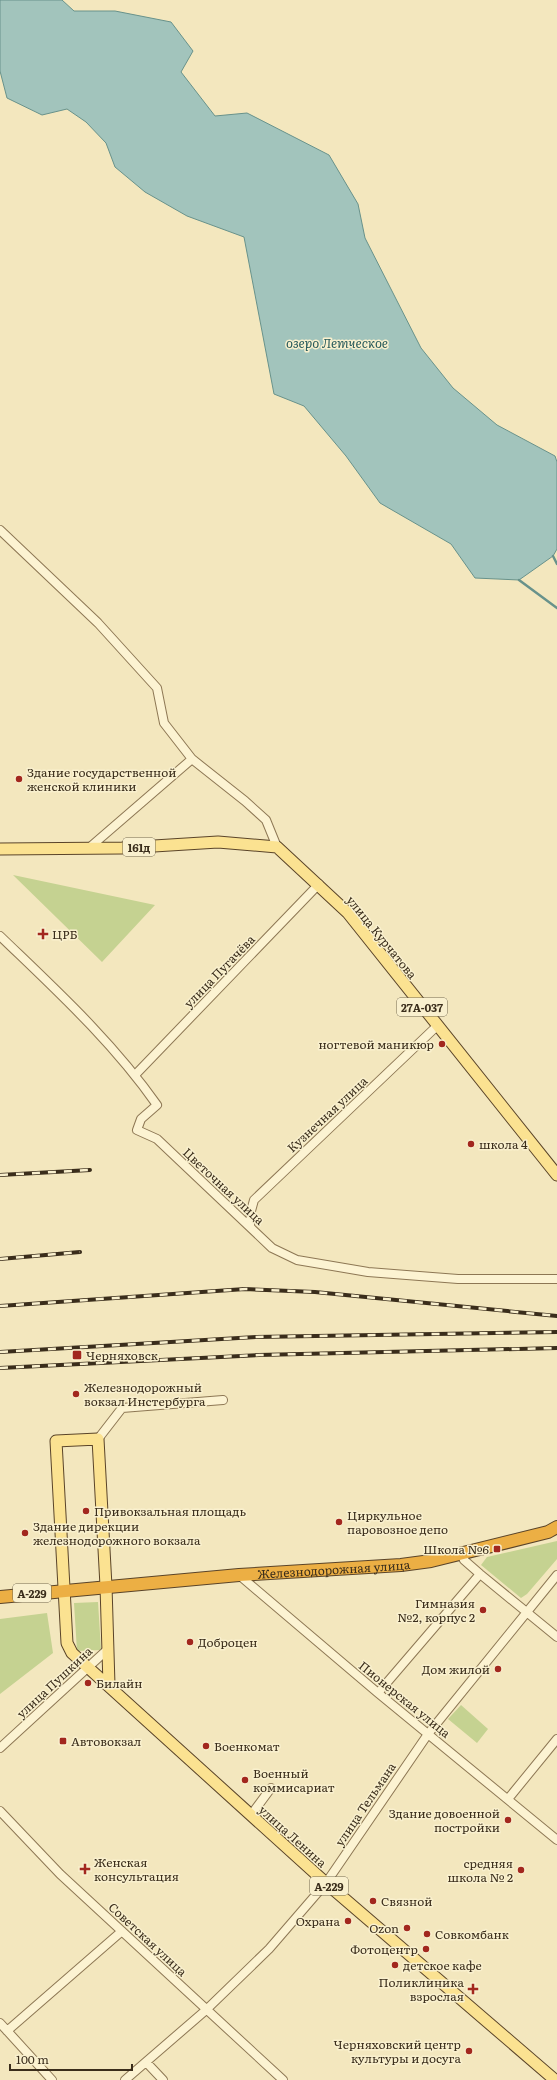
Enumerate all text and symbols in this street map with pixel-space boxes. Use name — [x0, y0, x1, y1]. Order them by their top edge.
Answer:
water label: озеро Летческое — [286, 333, 388, 352]
place label: Здание государственной женской клиники — [27, 763, 176, 795]
marker: Здание государственной женской клиники — [14, 774, 24, 784]
road number: 161д — [123, 838, 155, 856]
street label: улица Курчатова — [343, 891, 422, 983]
place label: ЦРБ — [52, 925, 77, 943]
marker: ЦРБ — [37, 928, 49, 940]
street label: улица Пугачёва — [179, 930, 259, 1012]
road number: 27А-037 — [397, 998, 447, 1016]
place label: ногтевой маникюр — [318, 1035, 434, 1053]
marker: ногтевой маникюр — [437, 1039, 447, 1049]
street label: Кузнечная улица — [283, 1072, 372, 1156]
place label: школа 4 — [479, 1135, 528, 1153]
marker: школа 4 — [466, 1139, 476, 1149]
street label: Цветочная улица — [179, 1143, 269, 1229]
place label: Черняховск — [86, 1346, 158, 1364]
marker: Черняховск — [71, 1349, 83, 1361]
place label: Железнодорожный вокзал Инстербурга — [84, 1378, 206, 1410]
marker: Железнодорожный вокзал Инстербурга — [71, 1389, 81, 1399]
place label: Привокзальная площадь — [94, 1502, 246, 1520]
marker: Привокзальная площадь — [81, 1506, 91, 1516]
place label: Циркульное паровозное депо — [347, 1506, 448, 1538]
place label: Здание дирекции железнодорожного вокзала — [33, 1517, 201, 1549]
marker: Циркульное паровозное депо — [334, 1517, 344, 1527]
marker: Здание дирекции железнодорожного вокзала — [20, 1528, 30, 1538]
place label: Школа №6 — [423, 1540, 490, 1558]
marker: Школа №6 — [492, 1544, 502, 1554]
street label: Железнодорожная улица — [257, 1555, 412, 1583]
road number: А-229 — [13, 1584, 51, 1602]
place label: Гимназия №2, корпус 2 — [397, 1594, 475, 1626]
marker: Гимназия №2, корпус 2 — [478, 1605, 488, 1615]
place label: Доброцен — [198, 1633, 257, 1651]
marker: Доброцен — [185, 1637, 195, 1647]
street label: улица Пушкина — [12, 1642, 96, 1722]
street label: Пионерская улица — [355, 1656, 455, 1742]
place label: Дом жилой — [422, 1660, 490, 1678]
marker: Дом жилой — [493, 1664, 503, 1674]
place label: Билайн — [96, 1674, 142, 1692]
marker: Билайн — [83, 1678, 93, 1688]
place label: Автовокзал — [71, 1732, 141, 1750]
marker: Автовокзал — [58, 1736, 68, 1746]
place label: Военкомат — [214, 1737, 280, 1755]
marker: Военкомат — [201, 1741, 211, 1751]
street label: улица Тельмана — [330, 1758, 400, 1850]
place label: Военный коммисариат — [253, 1764, 335, 1796]
marker: Военный коммисариат — [240, 1775, 250, 1785]
street label: улица Ленина — [255, 1801, 331, 1872]
place label: Здание довоенной постройки — [389, 1804, 500, 1836]
marker: Здание довоенной постройки — [503, 1815, 513, 1825]
place label: Женская консультация — [94, 1853, 179, 1885]
place label: средняя школа № 2 — [448, 1854, 513, 1886]
marker: Женская консультация — [79, 1863, 91, 1875]
marker: средняя школа № 2 — [516, 1865, 526, 1875]
road number: А-229 — [310, 1877, 348, 1895]
place label: Связной — [381, 1892, 432, 1910]
marker: Связной — [368, 1896, 378, 1906]
street label: Советская улица — [105, 1898, 192, 1980]
place label: Охрана — [296, 1912, 341, 1930]
marker: Охрана — [343, 1916, 353, 1926]
place label: Ozon — [369, 1919, 399, 1937]
marker: Ozon — [402, 1923, 412, 1933]
place label: Совкомбанк — [435, 1925, 509, 1943]
marker: Совкомбанк — [422, 1929, 432, 1939]
place label: Фотоцентр — [350, 1940, 418, 1958]
marker: Фотоцентр — [421, 1944, 431, 1954]
place label: детское кафе — [403, 1956, 482, 1974]
marker: детское кафе — [390, 1960, 400, 1970]
place label: Поликлиника взрослая — [378, 1973, 465, 2005]
marker: Поликлиника взрослая — [467, 1983, 479, 1995]
place label: Черняховский центр культуры и досуга — [334, 2035, 462, 2067]
scale bar — [10, 2046, 132, 2072]
marker: Черняховский центр культуры и досуга — [464, 2046, 474, 2056]
text: 100 m — [16, 2050, 49, 2068]

